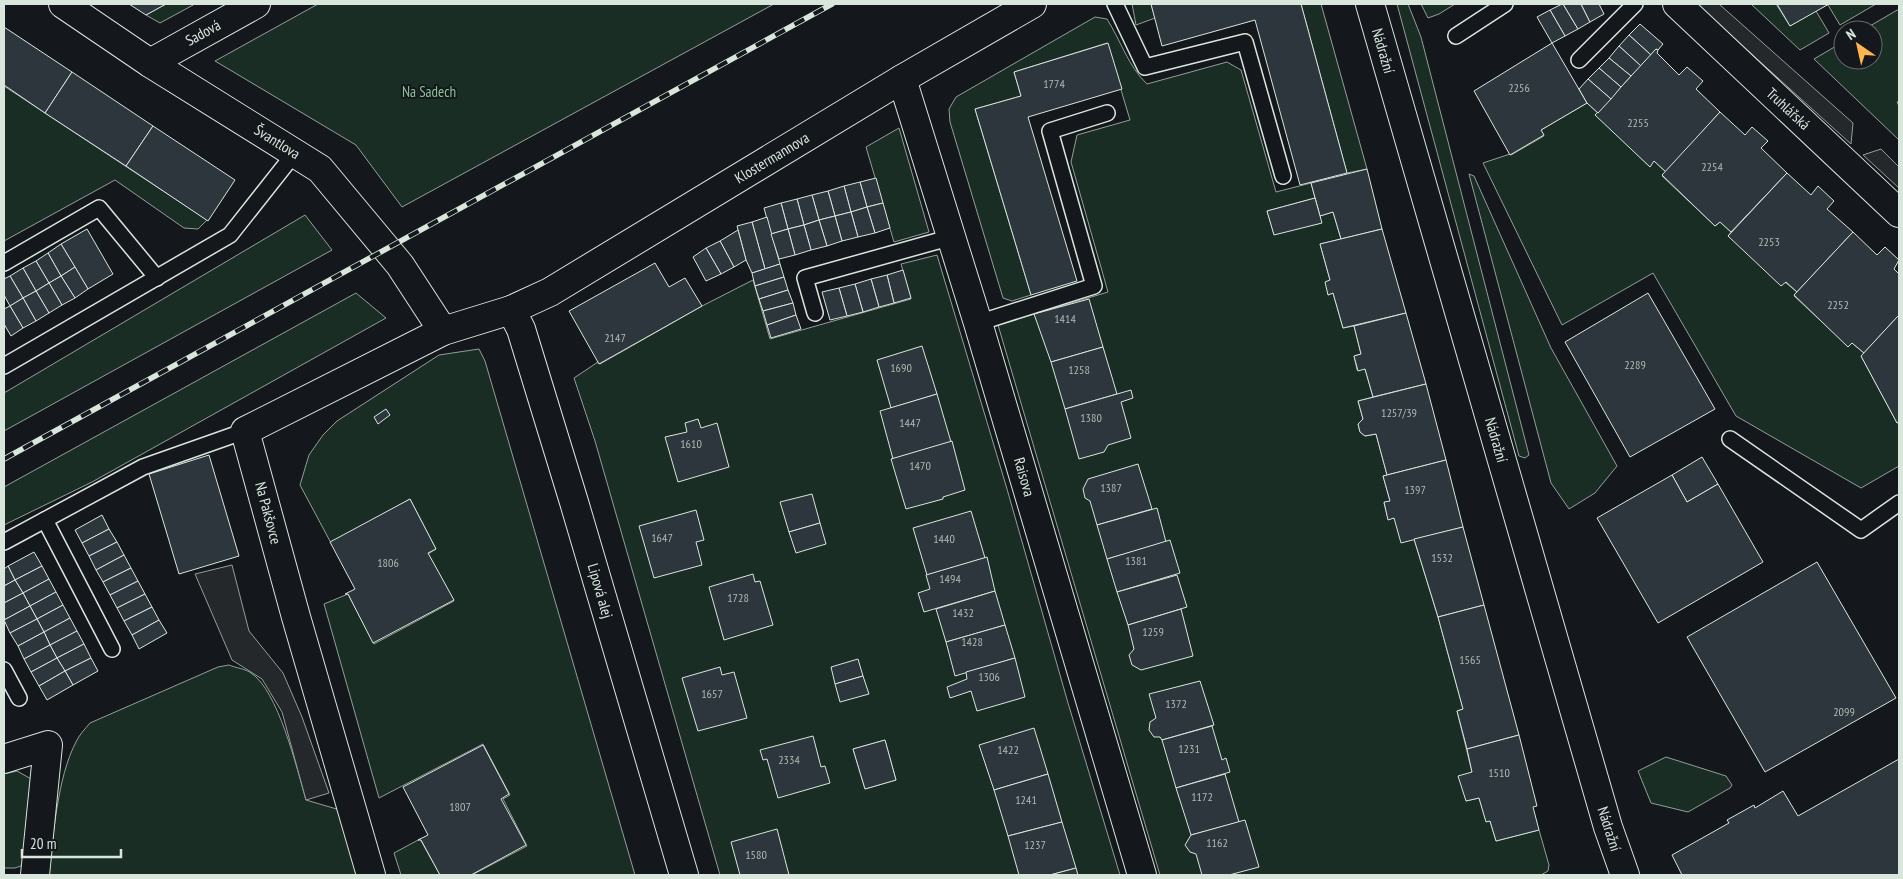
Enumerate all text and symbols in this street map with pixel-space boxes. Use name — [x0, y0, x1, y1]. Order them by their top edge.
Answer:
street label: Sadová — [182, 15, 224, 50]
north arrow — [1833, 20, 1883, 70]
text: N — [1843, 25, 1859, 44]
street label: Nádražní — [1368, 26, 1399, 76]
house number: 1774 — [1043, 76, 1065, 91]
house number: 2256 — [1508, 80, 1530, 95]
park label: Na Sadech — [402, 82, 456, 101]
street label: Truhlářská — [1762, 84, 1814, 134]
house number: 2255 — [1627, 115, 1649, 130]
street label: Švantlova — [251, 120, 304, 163]
street label: Klostermannova — [731, 128, 813, 187]
house number: 2254 — [1701, 159, 1723, 174]
house number: 2253 — [1758, 234, 1780, 249]
house number: 2252 — [1827, 297, 1849, 312]
house number: 1414 — [1054, 311, 1076, 326]
house number: 2147 — [604, 330, 626, 345]
house number: 2289 — [1624, 357, 1646, 372]
house number: 1690 — [890, 360, 912, 375]
house number: 1258 — [1068, 362, 1090, 377]
house number: 1257/39 — [1381, 405, 1417, 420]
house number: 1380 — [1080, 410, 1102, 425]
house number: 1447 — [899, 415, 921, 430]
street label: Nádražní — [1481, 415, 1512, 465]
house number: 1610 — [680, 436, 702, 451]
street label: Raisova — [1010, 455, 1039, 499]
house number: 1470 — [909, 458, 931, 473]
street label: Na Pakšovce — [251, 480, 286, 546]
house number: 1387 — [1100, 480, 1122, 495]
house number: 1397 — [1404, 482, 1426, 497]
house number: 1647 — [651, 530, 673, 545]
house number: 1440 — [933, 531, 955, 546]
house number: 1532 — [1431, 550, 1453, 565]
house number: 1381 — [1125, 553, 1147, 568]
house number: 1806 — [377, 555, 399, 570]
street label: Lipová alej — [584, 561, 617, 621]
house number: 1494 — [939, 571, 961, 586]
house number: 1728 — [727, 590, 749, 605]
house number: 1432 — [952, 605, 974, 620]
house number: 1259 — [1142, 624, 1164, 639]
house number: 1428 — [961, 634, 983, 649]
house number: 1565 — [1459, 652, 1481, 667]
house number: 1306 — [978, 669, 1000, 684]
house number: 1657 — [701, 686, 723, 701]
house number: 1372 — [1165, 696, 1187, 711]
house number: 2099 — [1833, 704, 1855, 719]
house number: 1231 — [1178, 741, 1200, 756]
house number: 1422 — [997, 742, 1019, 757]
house number: 2334 — [778, 752, 800, 767]
house number: 1510 — [1488, 765, 1510, 780]
house number: 1172 — [1191, 789, 1213, 804]
house number: 1241 — [1015, 792, 1037, 807]
house number: 1807 — [449, 799, 471, 814]
street label: Nádražní — [1593, 804, 1626, 854]
scale bar — [22, 826, 121, 858]
text: 20 m — [30, 834, 56, 853]
house number: 1162 — [1206, 835, 1228, 850]
house number: 1237 — [1024, 837, 1046, 852]
house number: 1580 — [745, 847, 767, 862]

